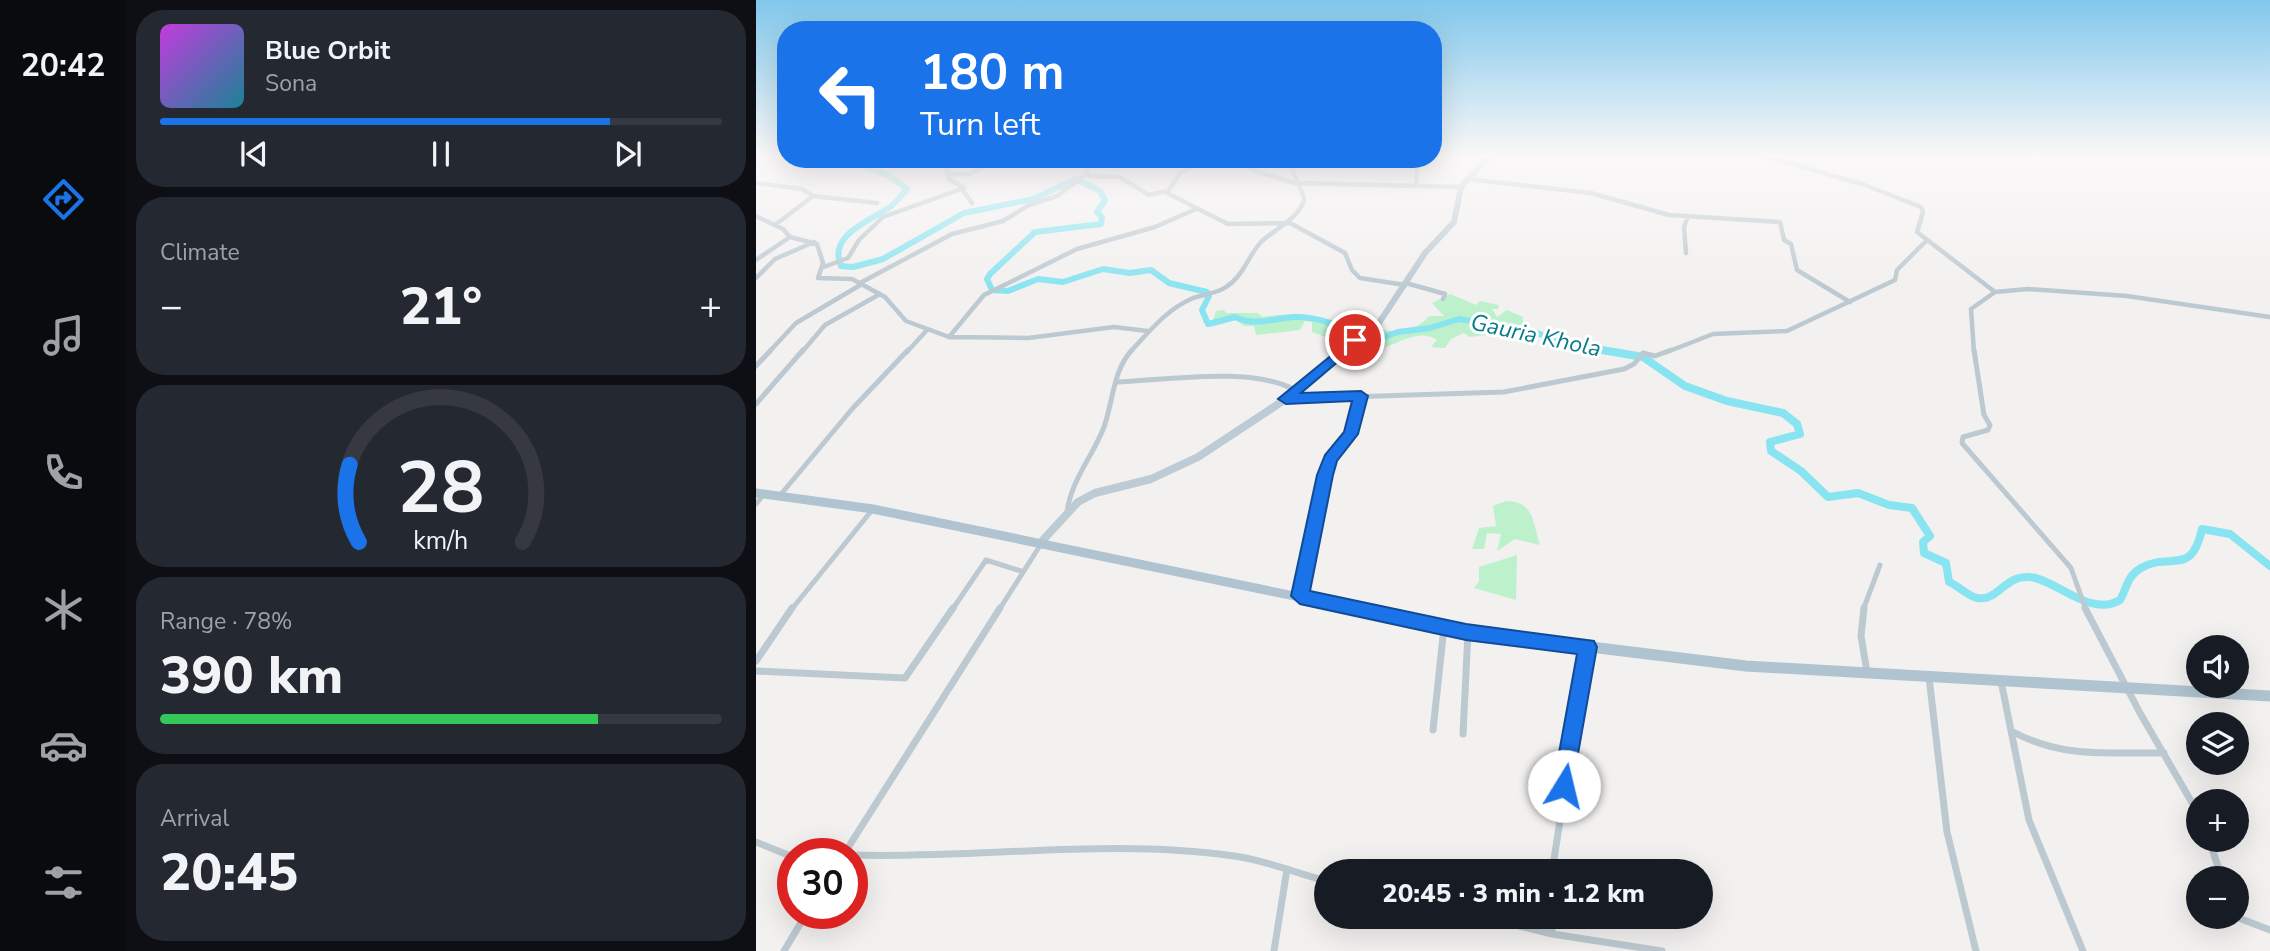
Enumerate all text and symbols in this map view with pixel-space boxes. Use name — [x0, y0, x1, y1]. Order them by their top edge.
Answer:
text: Blue Orbit — [265, 33, 390, 68]
text: 180 m — [920, 39, 1064, 106]
text: 20:42 — [21, 44, 105, 87]
icon: left — [805, 49, 896, 140]
text: Sona — [265, 68, 317, 99]
text: Turn left — [920, 103, 1040, 146]
icon: previous — [235, 135, 273, 173]
icon: pause — [422, 135, 460, 173]
icon: next — [609, 135, 647, 173]
icon: directions — [39, 175, 88, 224]
text: Climate — [160, 237, 240, 268]
text: 21° — [400, 271, 482, 342]
text: − — [160, 281, 183, 332]
text: + — [699, 281, 722, 332]
water label: Gauria Khola — [1468, 307, 1604, 364]
pin — [1325, 310, 1385, 370]
icon: music — [39, 311, 88, 360]
icon: arrive — [1336, 321, 1374, 359]
text: 28 — [397, 438, 485, 538]
icon: phone — [39, 448, 88, 497]
text: km/h — [413, 523, 469, 557]
icon: climate — [39, 585, 88, 634]
text: Range · 78% — [160, 606, 292, 637]
map controls — [2186, 635, 2249, 929]
button: sound — [2186, 635, 2249, 698]
text: 390 km — [160, 640, 343, 711]
button: layers — [2186, 712, 2249, 775]
icon: car — [39, 721, 88, 770]
position arrow — [1527, 749, 1601, 823]
button: + — [2186, 789, 2249, 852]
text: Arrival — [160, 803, 229, 834]
text: 20:45 — [160, 837, 298, 908]
speed limit sign: 30 — [777, 838, 868, 929]
icon: filters — [39, 858, 88, 907]
button: − — [2186, 866, 2249, 929]
text: 20:45 · 3 min · 1.2 km — [1382, 876, 1645, 911]

